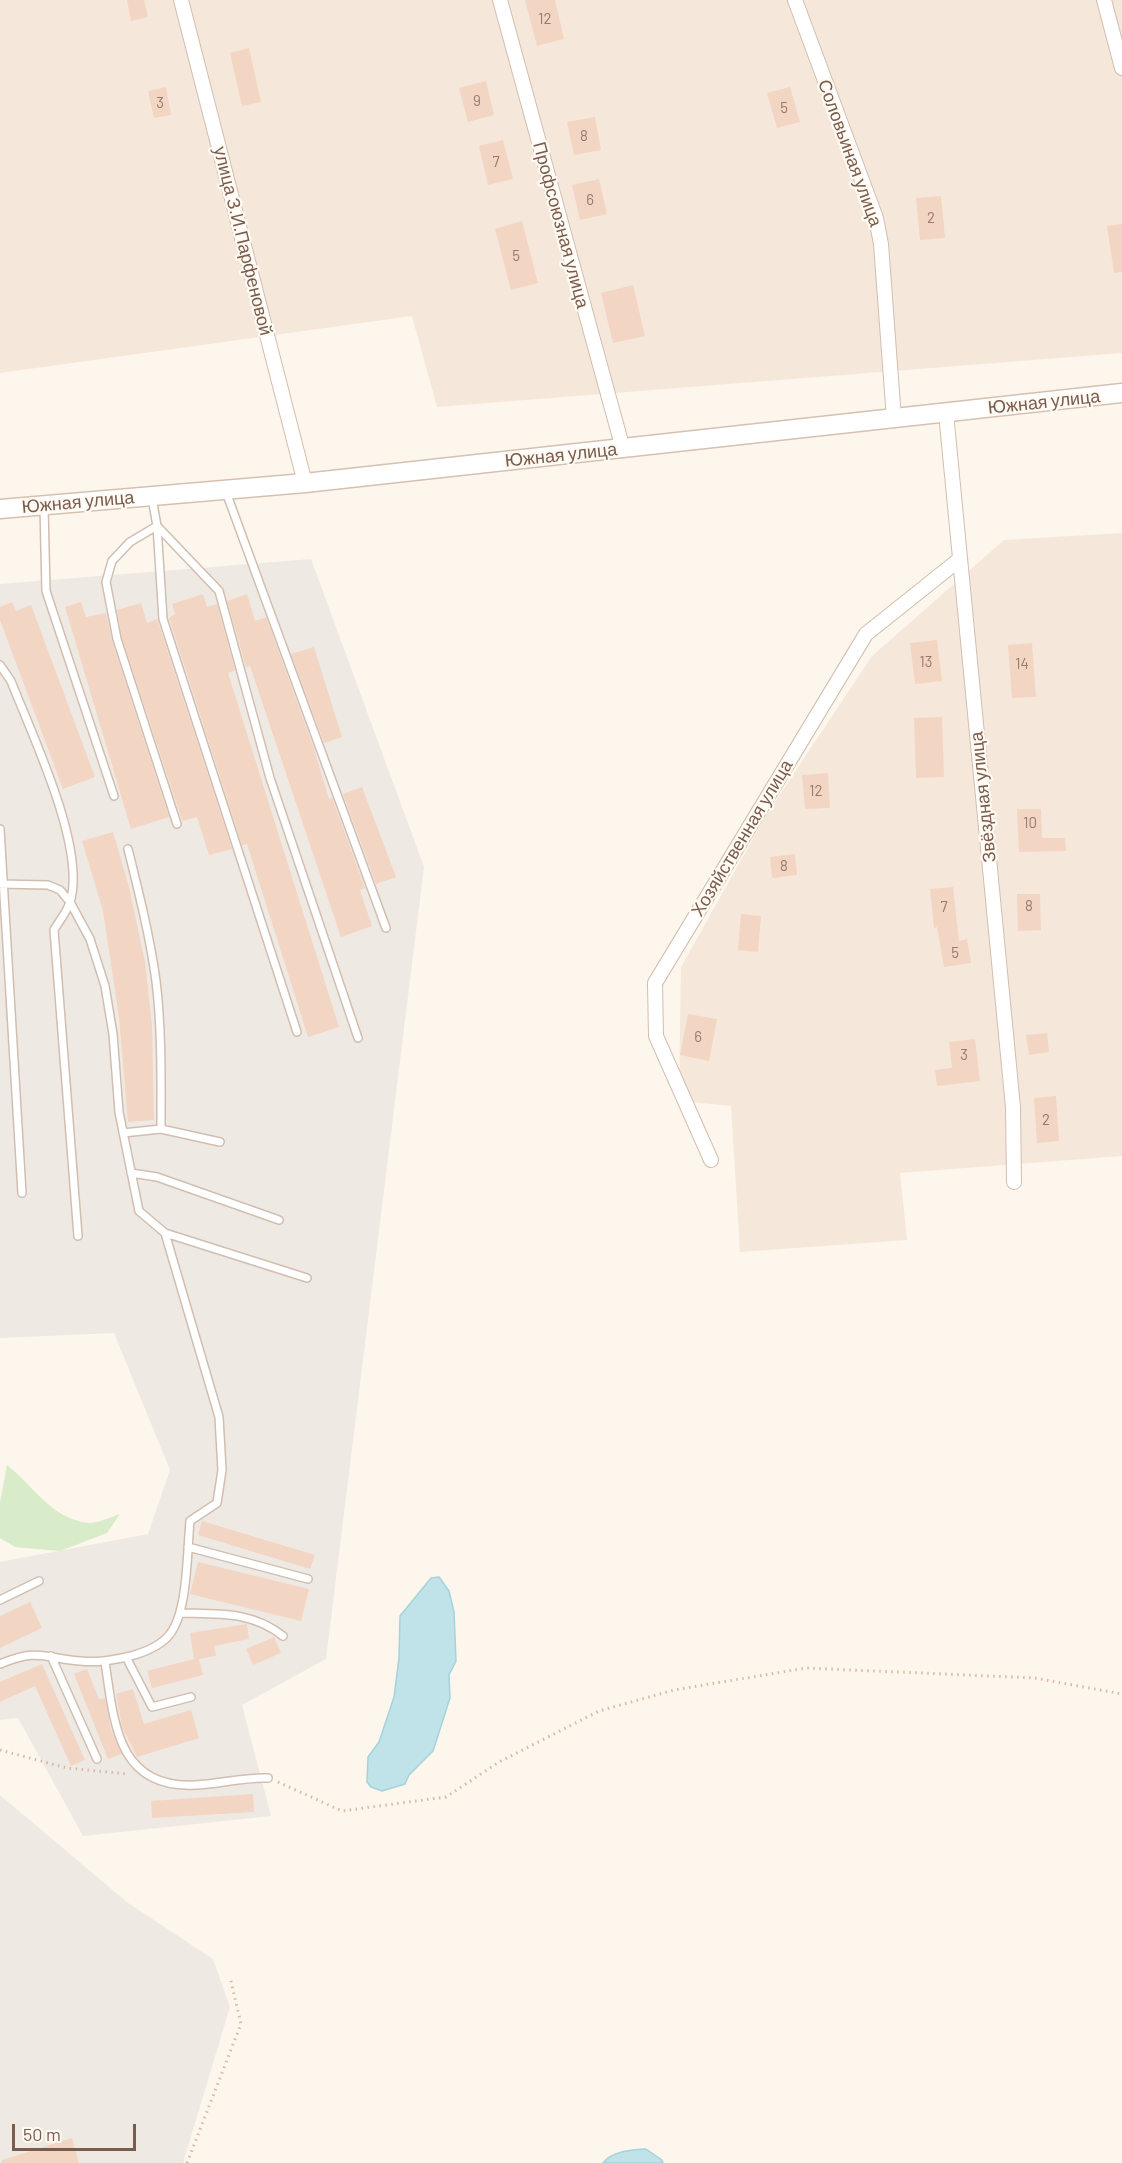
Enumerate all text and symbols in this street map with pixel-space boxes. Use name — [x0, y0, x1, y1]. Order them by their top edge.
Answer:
house number: 12 — [538, 10, 552, 28]
street label: Соловьиная улица — [813, 76, 887, 230]
house number: 9 — [473, 92, 481, 110]
house number: 3 — [156, 94, 164, 112]
house number: 5 — [780, 99, 788, 117]
house number: 8 — [580, 127, 588, 145]
street label: Профсоюзная улица — [528, 139, 594, 311]
street label: улица З.И.Парфеновой — [209, 144, 277, 338]
house number: 7 — [492, 153, 500, 171]
house number: 6 — [586, 191, 594, 209]
house number: 2 — [927, 209, 935, 227]
house number: 5 — [512, 247, 520, 265]
street label: Южная улица — [987, 385, 1101, 419]
street label: Южная улица — [504, 438, 618, 472]
street label: Южная улица — [21, 486, 135, 518]
house number: 13 — [920, 653, 932, 671]
house number: 14 — [1015, 655, 1029, 673]
street label: Звёздная улица — [965, 730, 1001, 864]
street label: Хозяйственная улица — [687, 756, 797, 920]
house number: 12 — [809, 782, 823, 800]
house number: 10 — [1023, 814, 1037, 832]
house number: 8 — [780, 857, 788, 875]
house number: 8 — [1025, 897, 1033, 915]
house number: 7 — [940, 898, 948, 916]
house number: 5 — [951, 944, 959, 962]
house number: 6 — [694, 1028, 702, 1046]
house number: 3 — [960, 1046, 968, 1064]
house number: 2 — [1042, 1111, 1050, 1129]
scale bar — [15, 2112, 140, 2150]
text: 50 m — [23, 2123, 61, 2145]

